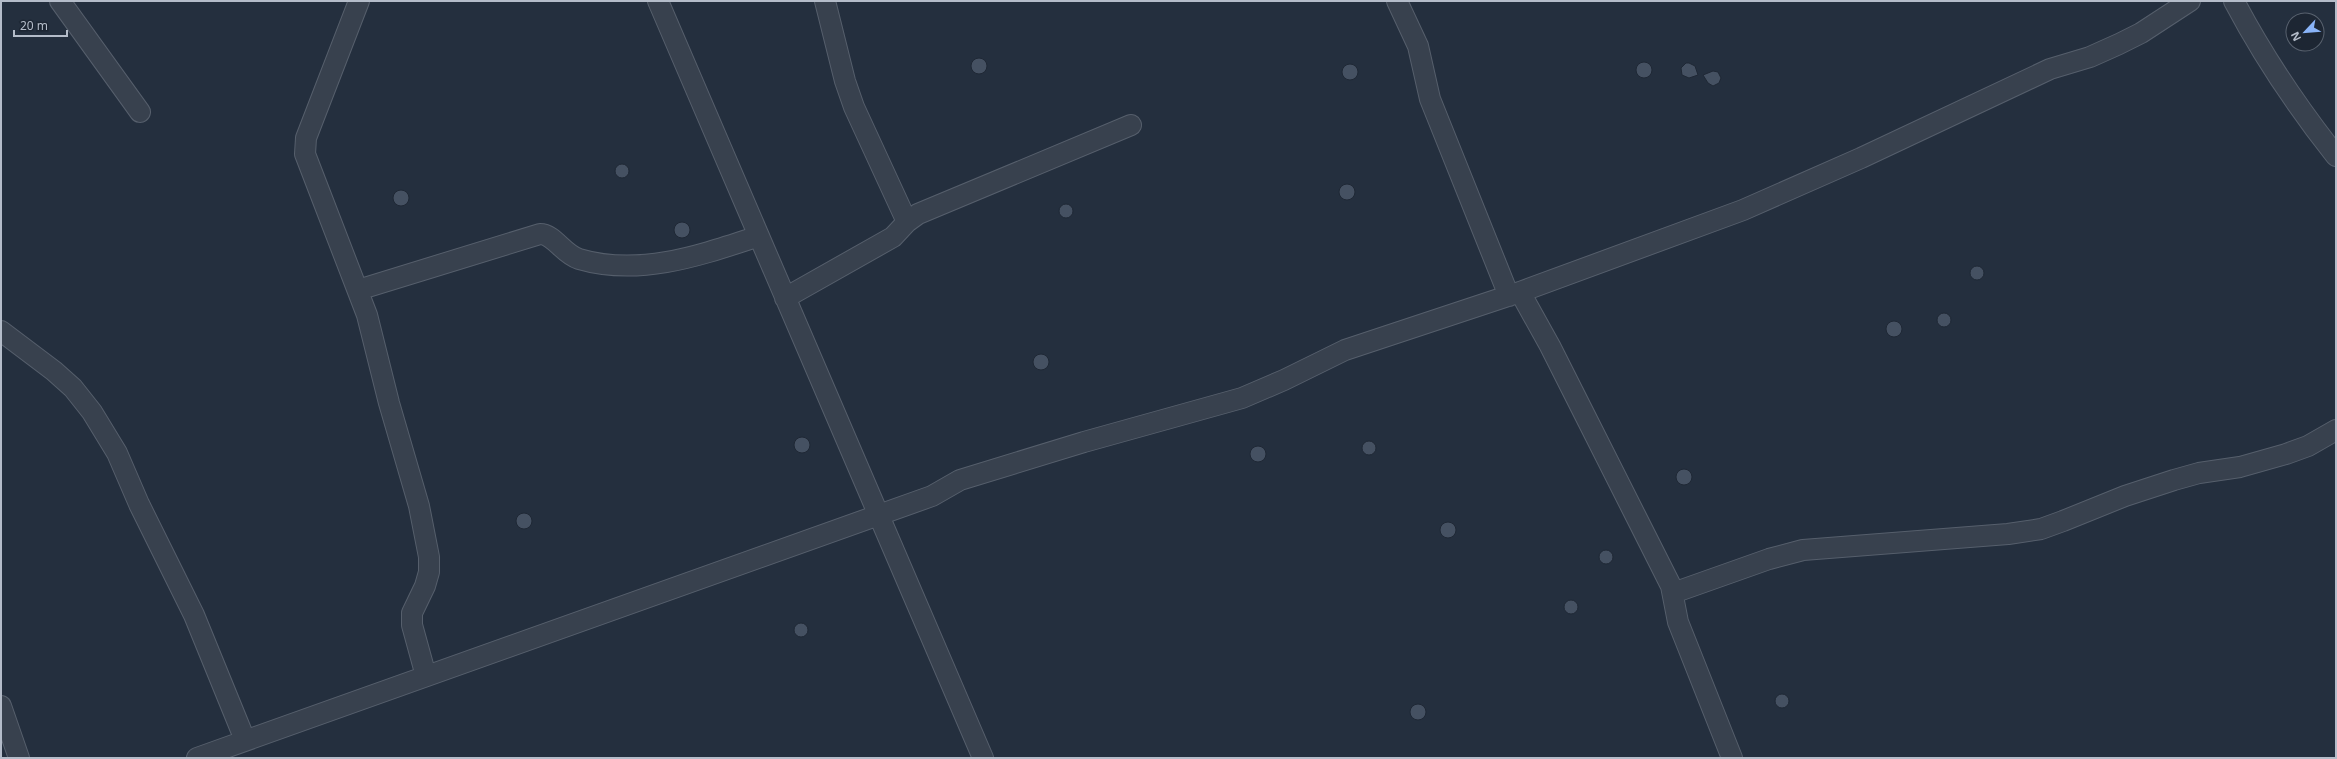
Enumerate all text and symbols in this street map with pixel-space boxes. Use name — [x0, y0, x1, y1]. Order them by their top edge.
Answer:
scale bar — [14, 12, 67, 38]
north arrow — [2285, 12, 2325, 52]
text: 20 m — [20, 17, 48, 34]
text: N — [2287, 29, 2304, 44]

